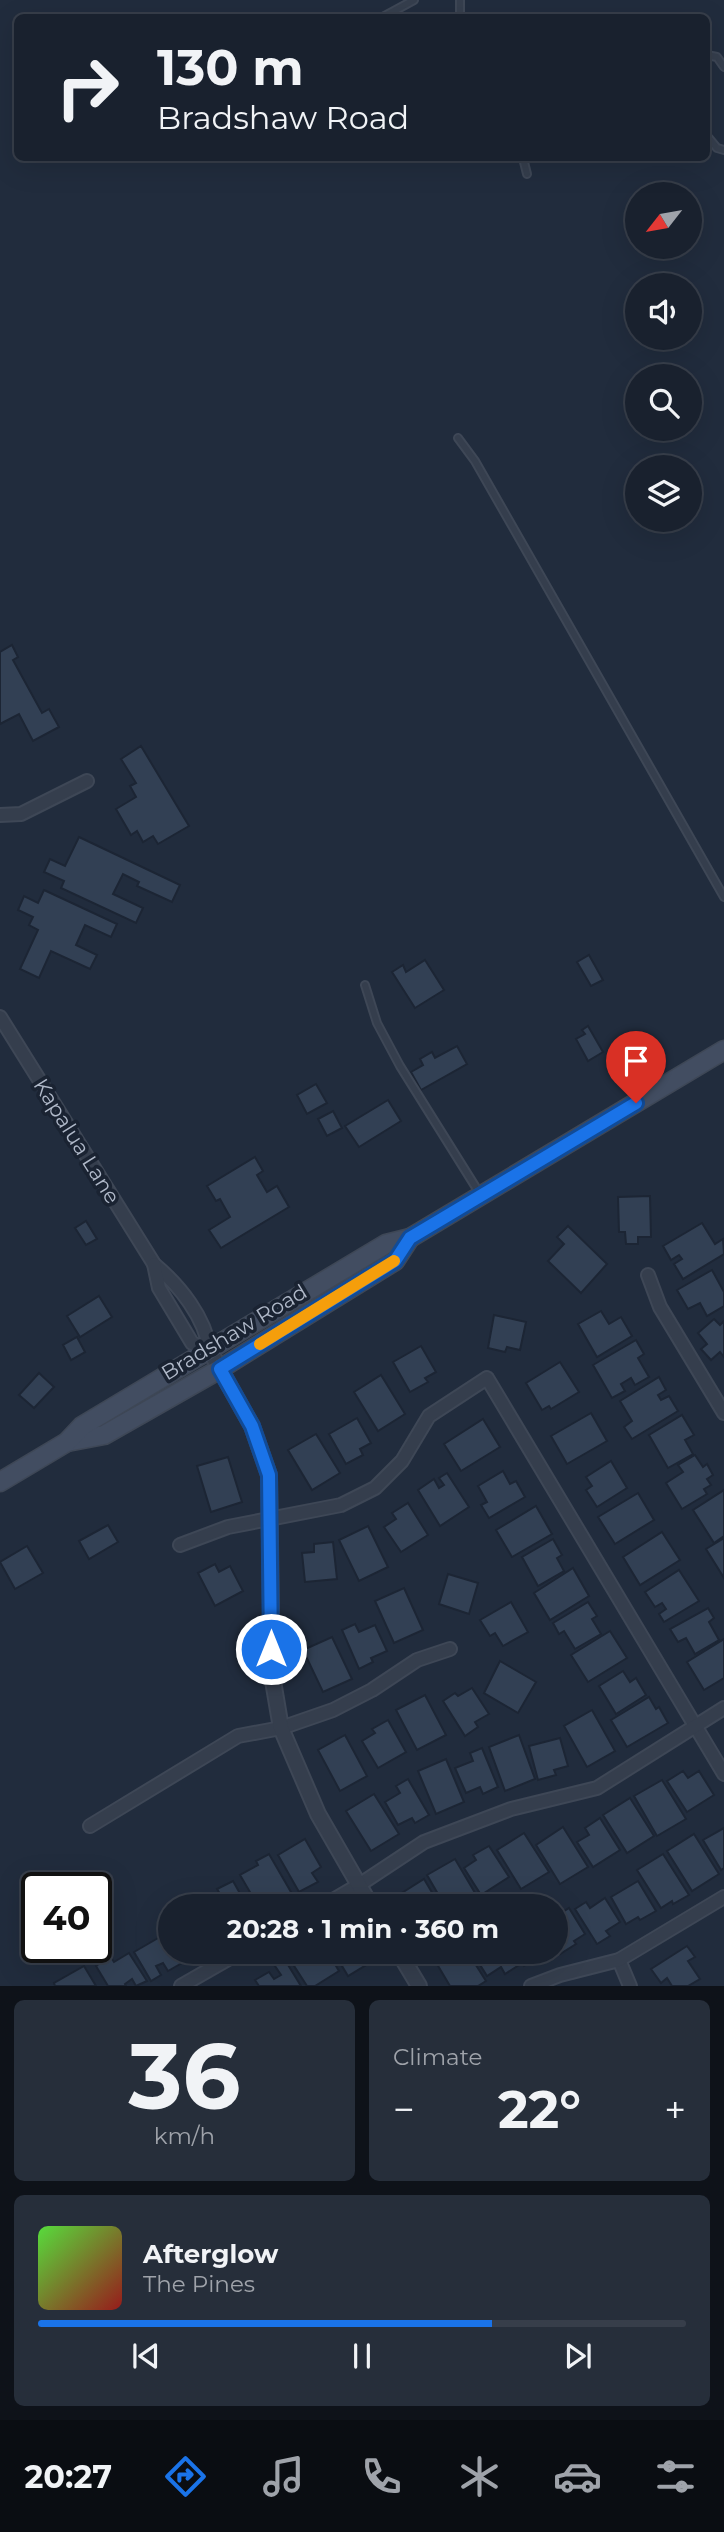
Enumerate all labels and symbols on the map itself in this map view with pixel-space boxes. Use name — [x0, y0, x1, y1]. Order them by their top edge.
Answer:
north arrow — [625, 182, 702, 259]
pin — [606, 1031, 666, 1103]
street label: Kapalua Lane — [29, 1074, 125, 1208]
street label: Bradshaw Road — [157, 1279, 311, 1385]
position arrow — [234, 1612, 308, 1686]
speed limit sign: 40 — [21, 1872, 112, 1963]

